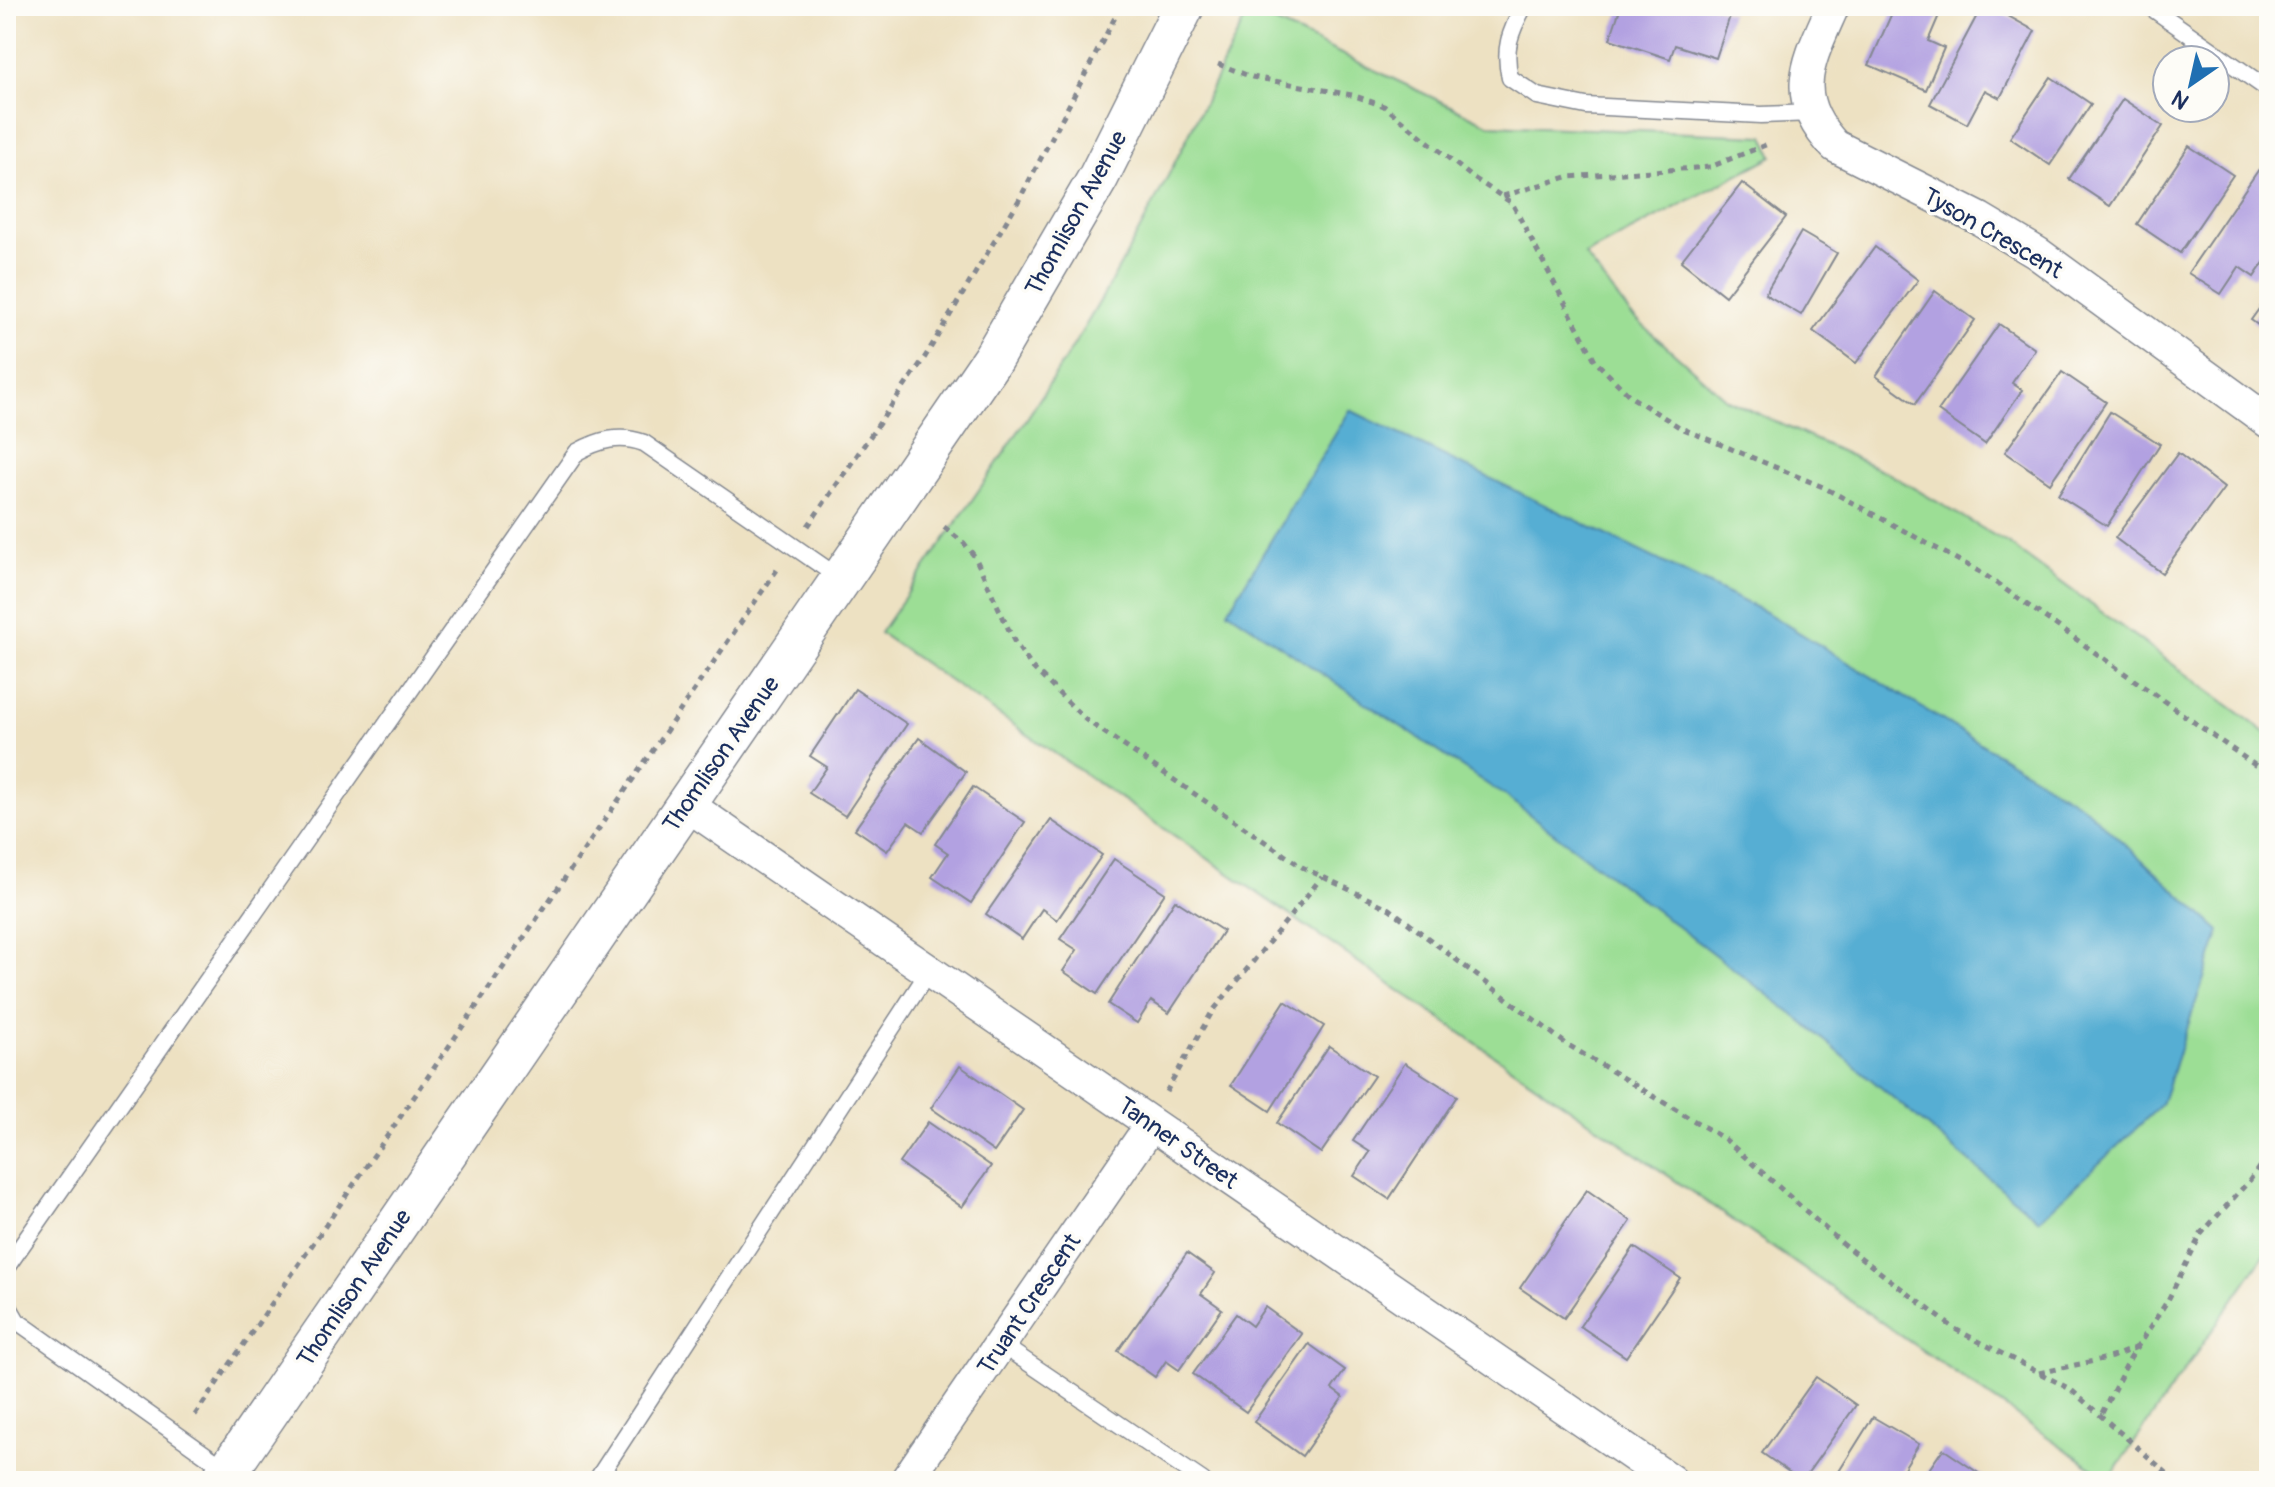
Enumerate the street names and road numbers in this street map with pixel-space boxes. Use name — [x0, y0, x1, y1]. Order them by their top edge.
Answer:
street label: Thomlison Avenue — [1019, 126, 1134, 301]
street label: Tyson Crescent — [1917, 182, 2068, 285]
street label: Thomlison Avenue — [657, 670, 786, 838]
street label: Tanner Street — [1112, 1091, 1244, 1196]
street label: Thomlison Avenue — [291, 1204, 418, 1373]
street label: Truant Crescent — [972, 1228, 1087, 1380]

